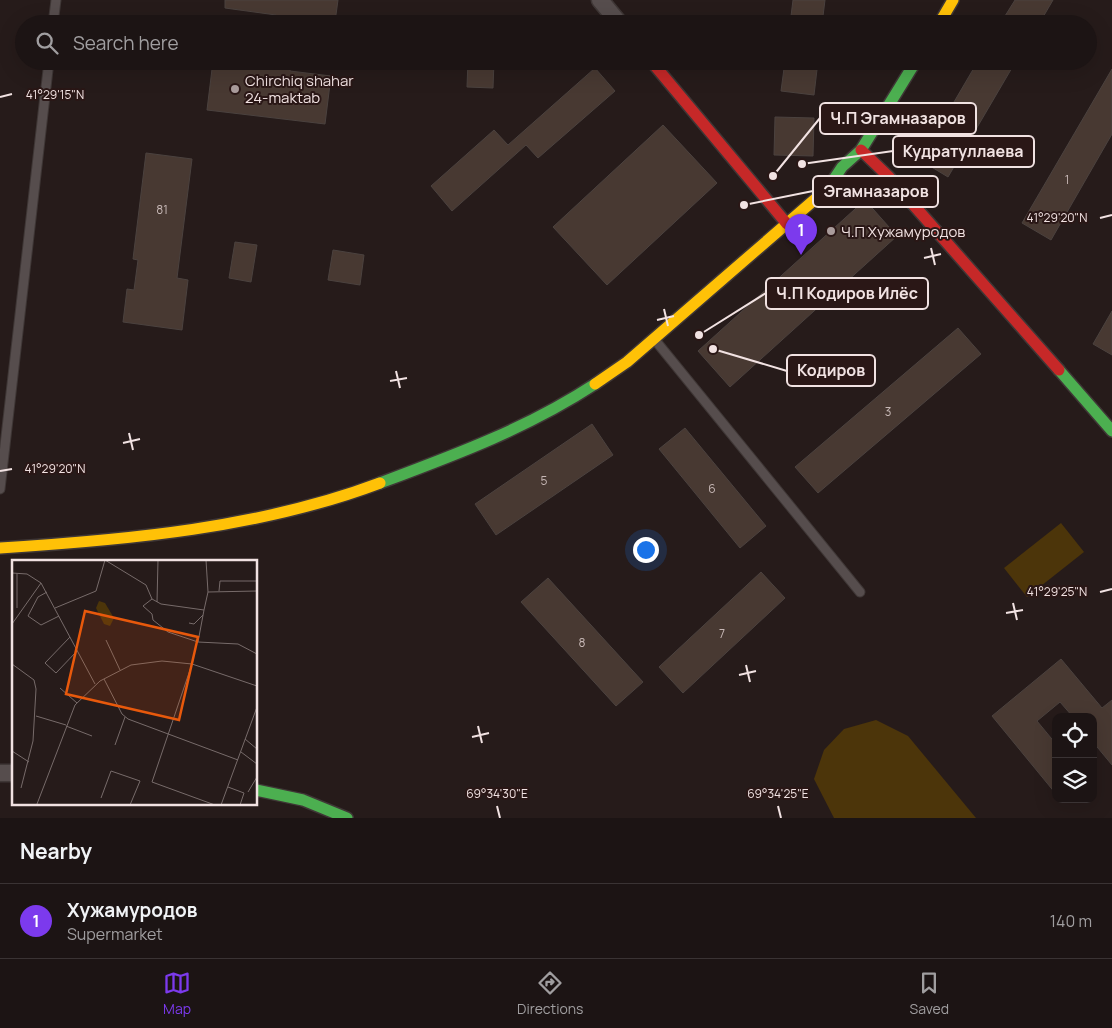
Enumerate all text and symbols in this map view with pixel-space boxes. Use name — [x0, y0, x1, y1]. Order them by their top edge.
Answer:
search box — [15, 15, 1097, 70]
icon: search — [33, 29, 61, 57]
text: Search here — [73, 30, 179, 56]
place label: Chirchiq shahar 24-maktab — [245, 70, 354, 108]
marker: Chirchiq shahar 24-maktab — [229, 83, 241, 95]
text: 41°29'15"N — [26, 86, 84, 103]
callout: Ч.П Эгамназаров — [820, 103, 976, 134]
text: Ч.П Эгамназаров — [830, 107, 966, 129]
callout: Кудратуллаева — [893, 136, 1034, 167]
text: Кудратуллаева — [903, 140, 1023, 162]
house number: 1 — [1065, 171, 1069, 188]
callout: Эгамназаров — [813, 176, 938, 207]
text: Эгамназаров — [823, 180, 929, 202]
house number: 81 — [156, 201, 168, 218]
text: 41°29'20"N — [1026, 209, 1088, 226]
pin: 1 — [785, 214, 817, 255]
place label: Ч.П Хужамуродов — [841, 221, 965, 242]
marker: Ч.П Хужамуродов — [825, 225, 837, 237]
callout: Ч.П Кодиров Илёс — [766, 278, 928, 309]
text: Ч.П Кодиров Илёс — [776, 282, 918, 304]
callout: Кодиров — [787, 355, 875, 386]
text: Кодиров — [797, 359, 865, 381]
house number: 3 — [885, 403, 891, 420]
text: 41°29'20"N — [24, 460, 86, 477]
house number: 5 — [541, 472, 548, 489]
house number: 6 — [708, 480, 716, 497]
your location — [633, 537, 659, 563]
inset map — [12, 560, 258, 806]
text: 41°29'25"N — [1027, 583, 1087, 600]
house number: 7 — [719, 625, 725, 642]
house number: 8 — [579, 634, 586, 651]
map controls — [1052, 713, 1097, 803]
button: locate — [1052, 713, 1097, 758]
button: layers — [1052, 758, 1097, 803]
text: 69°34'30"E — [466, 785, 528, 802]
text: 69°34'25"E — [747, 785, 809, 802]
text: Nearby — [20, 837, 92, 865]
text: Хужамуродов — [67, 897, 197, 923]
text: 1 — [32, 910, 40, 932]
text: 140 m — [1050, 910, 1092, 932]
text: Supermarket — [67, 923, 163, 945]
tab: Map — [163, 969, 191, 1018]
tab: Directions — [517, 969, 583, 1018]
tab: Saved — [910, 969, 949, 1018]

